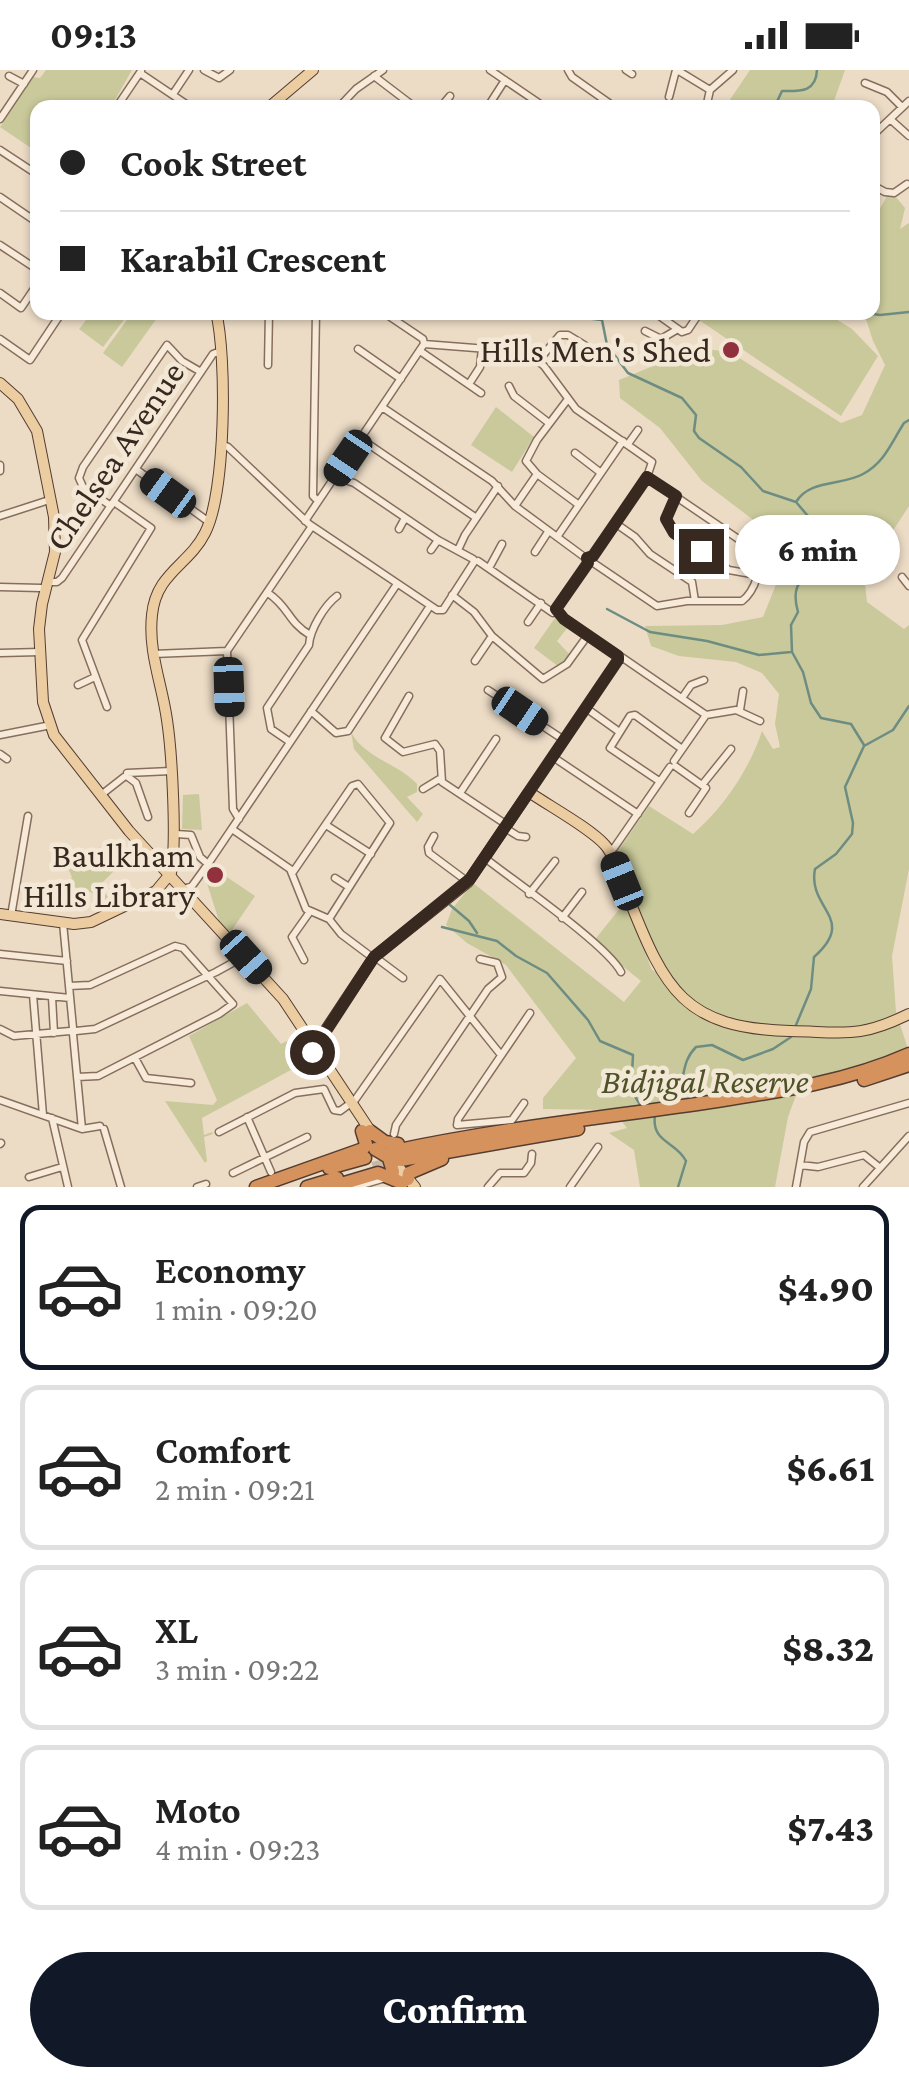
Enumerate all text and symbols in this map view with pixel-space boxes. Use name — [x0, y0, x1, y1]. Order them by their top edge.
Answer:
text: 09:13 — [50, 14, 137, 56]
text: Cook Street — [120, 142, 306, 184]
text: Karabil Crescent — [120, 238, 386, 280]
place label: Hills Men's Shed — [480, 331, 711, 370]
marker: Hills Men's Shed — [720, 339, 742, 361]
street label: Chelsea Avenue — [38, 354, 192, 558]
car — [319, 425, 377, 491]
car — [135, 463, 201, 523]
callout: 6 min — [736, 516, 901, 586]
route end — [679, 529, 724, 574]
text: 6 min — [777, 532, 858, 568]
car — [213, 656, 245, 718]
car — [487, 682, 553, 740]
place label: Baulkham Hills Library — [23, 836, 196, 915]
car — [597, 848, 647, 914]
marker: Baulkham Hills Library — [204, 864, 226, 886]
car — [215, 925, 277, 989]
route start — [290, 1030, 335, 1075]
park label: Bidjigal Reserve — [601, 1062, 809, 1101]
icon: car — [35, 1243, 125, 1333]
text: Economy — [155, 1249, 305, 1291]
text: $4.90 — [778, 1267, 874, 1309]
text: 1 min · 09:20 — [155, 1291, 318, 1327]
icon: car — [35, 1423, 125, 1513]
text: Comfort — [155, 1429, 291, 1471]
text: $6.61 — [786, 1447, 874, 1489]
text: 2 min · 09:21 — [155, 1471, 315, 1507]
icon: car — [35, 1603, 125, 1693]
text: XL — [155, 1609, 198, 1651]
text: $8.32 — [782, 1627, 874, 1669]
text: 3 min · 09:22 — [155, 1651, 319, 1687]
icon: car — [35, 1783, 125, 1873]
text: Moto — [155, 1789, 241, 1831]
text: $7.43 — [787, 1807, 874, 1849]
text: 4 min · 09:23 — [155, 1831, 320, 1867]
button: Confirm — [30, 1952, 879, 2067]

